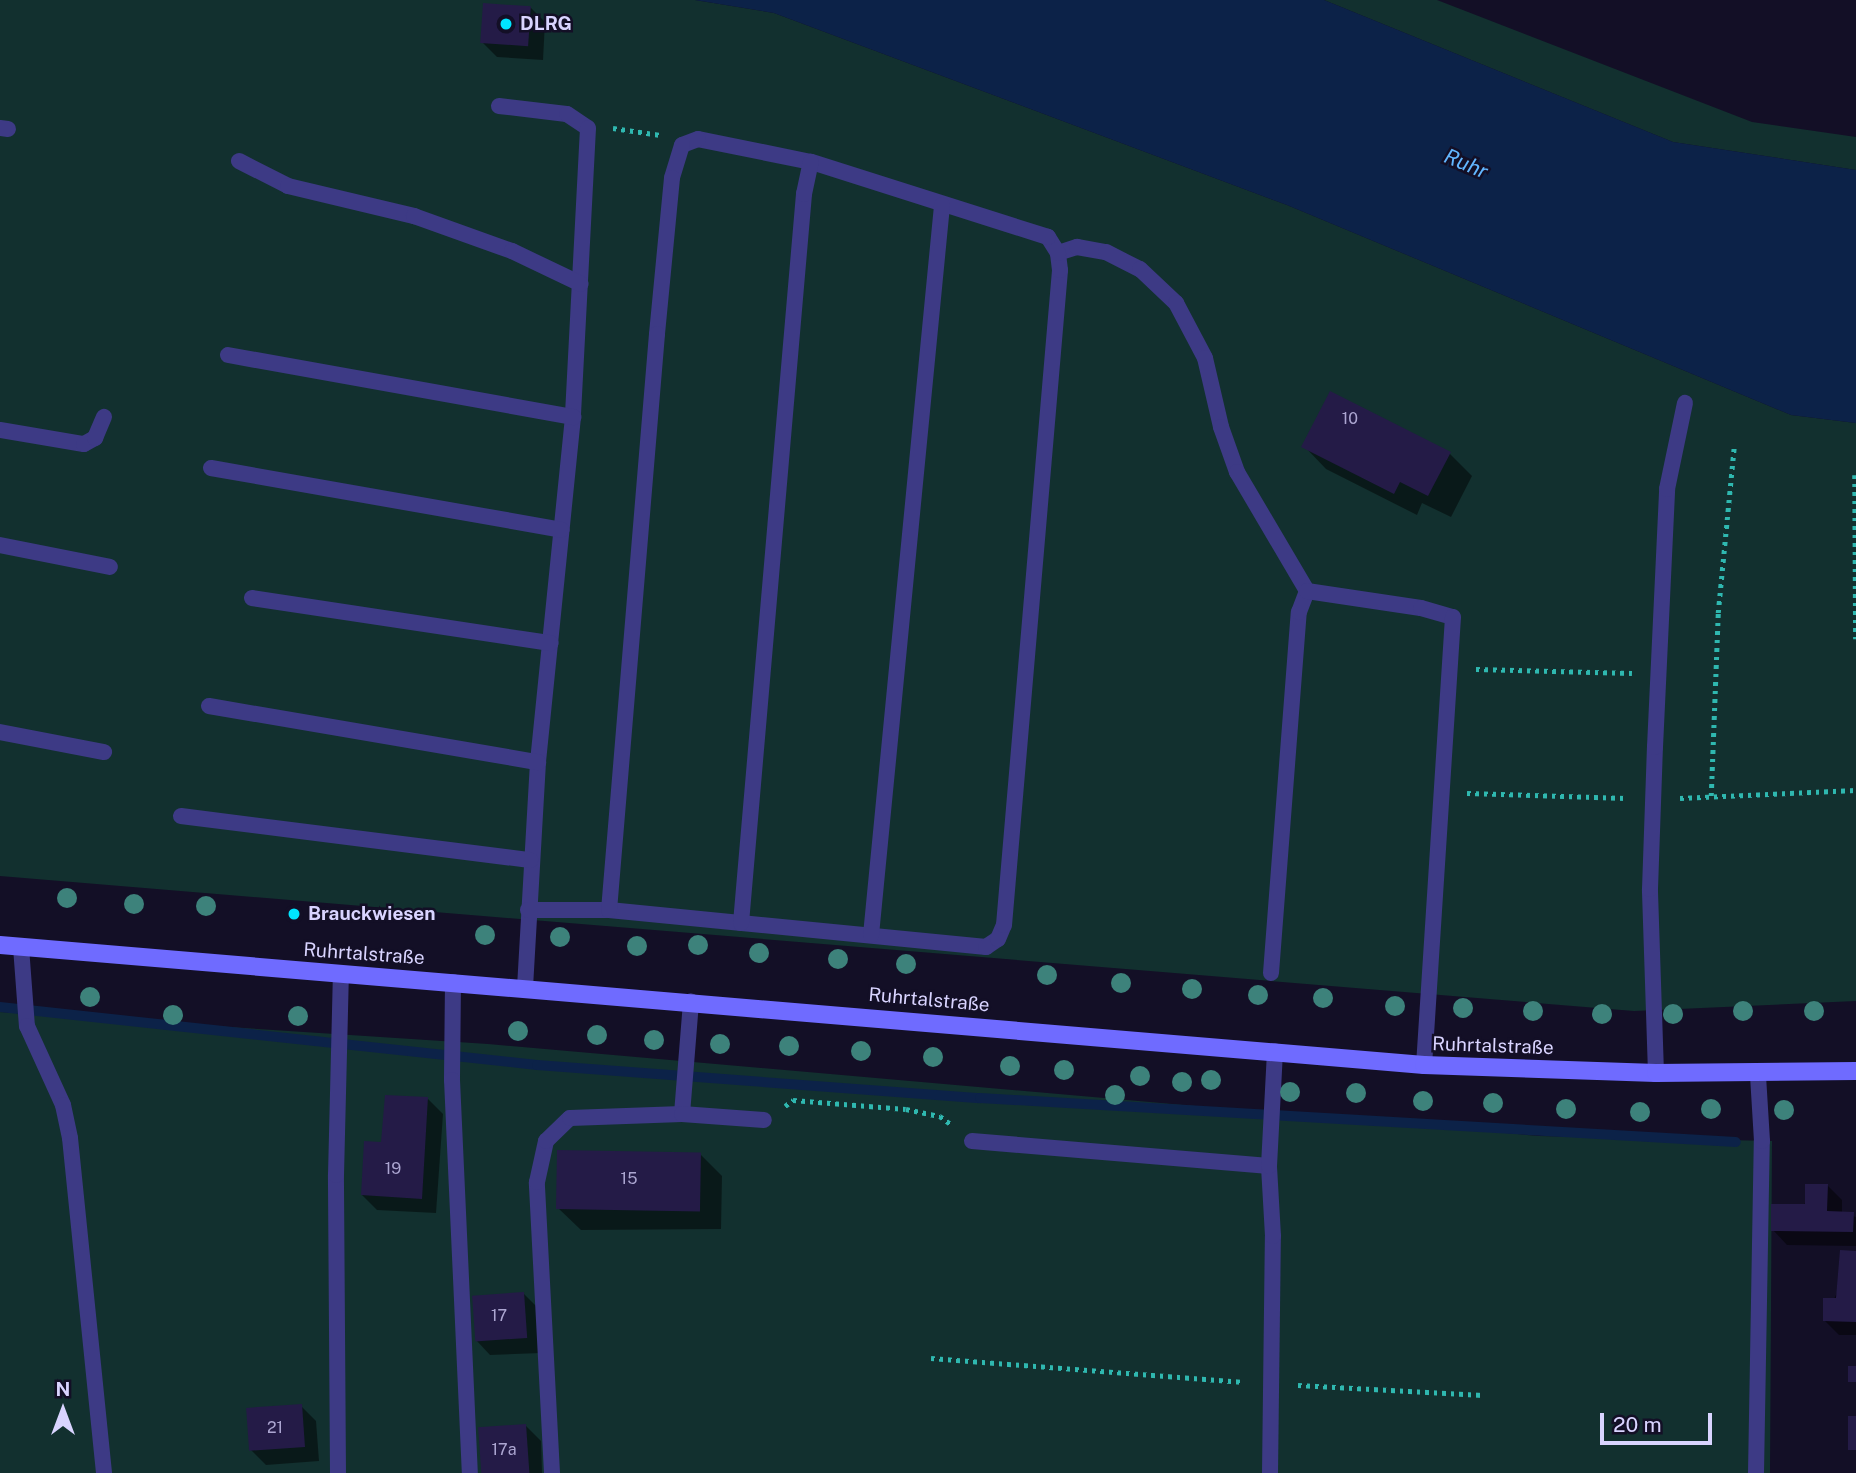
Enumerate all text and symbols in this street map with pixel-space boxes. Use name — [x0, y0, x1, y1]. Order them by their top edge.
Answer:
place label: DLRG — [520, 13, 572, 35]
marker: DLRG — [498, 16, 514, 32]
water label: Ruhr — [1440, 144, 1492, 184]
house number: 10 — [1342, 409, 1358, 429]
place label: Brauckwiesen — [308, 903, 436, 925]
marker: Brauckwiesen — [286, 906, 302, 922]
street label: Ruhrtalstraße — [303, 938, 425, 970]
street label: Ruhrtalstraße — [867, 983, 991, 1017]
street label: Ruhrtalstraße — [1432, 1032, 1554, 1060]
house number: 19 — [385, 1159, 401, 1179]
house number: 15 — [621, 1169, 637, 1189]
house number: 17 — [491, 1306, 507, 1326]
north arrow — [28, 1375, 98, 1445]
text: N — [56, 1378, 70, 1400]
scale bar — [1604, 1400, 1716, 1444]
text: 20 m — [1613, 1412, 1662, 1437]
house number: 21 — [267, 1418, 283, 1438]
house number: 17a — [492, 1440, 516, 1460]

